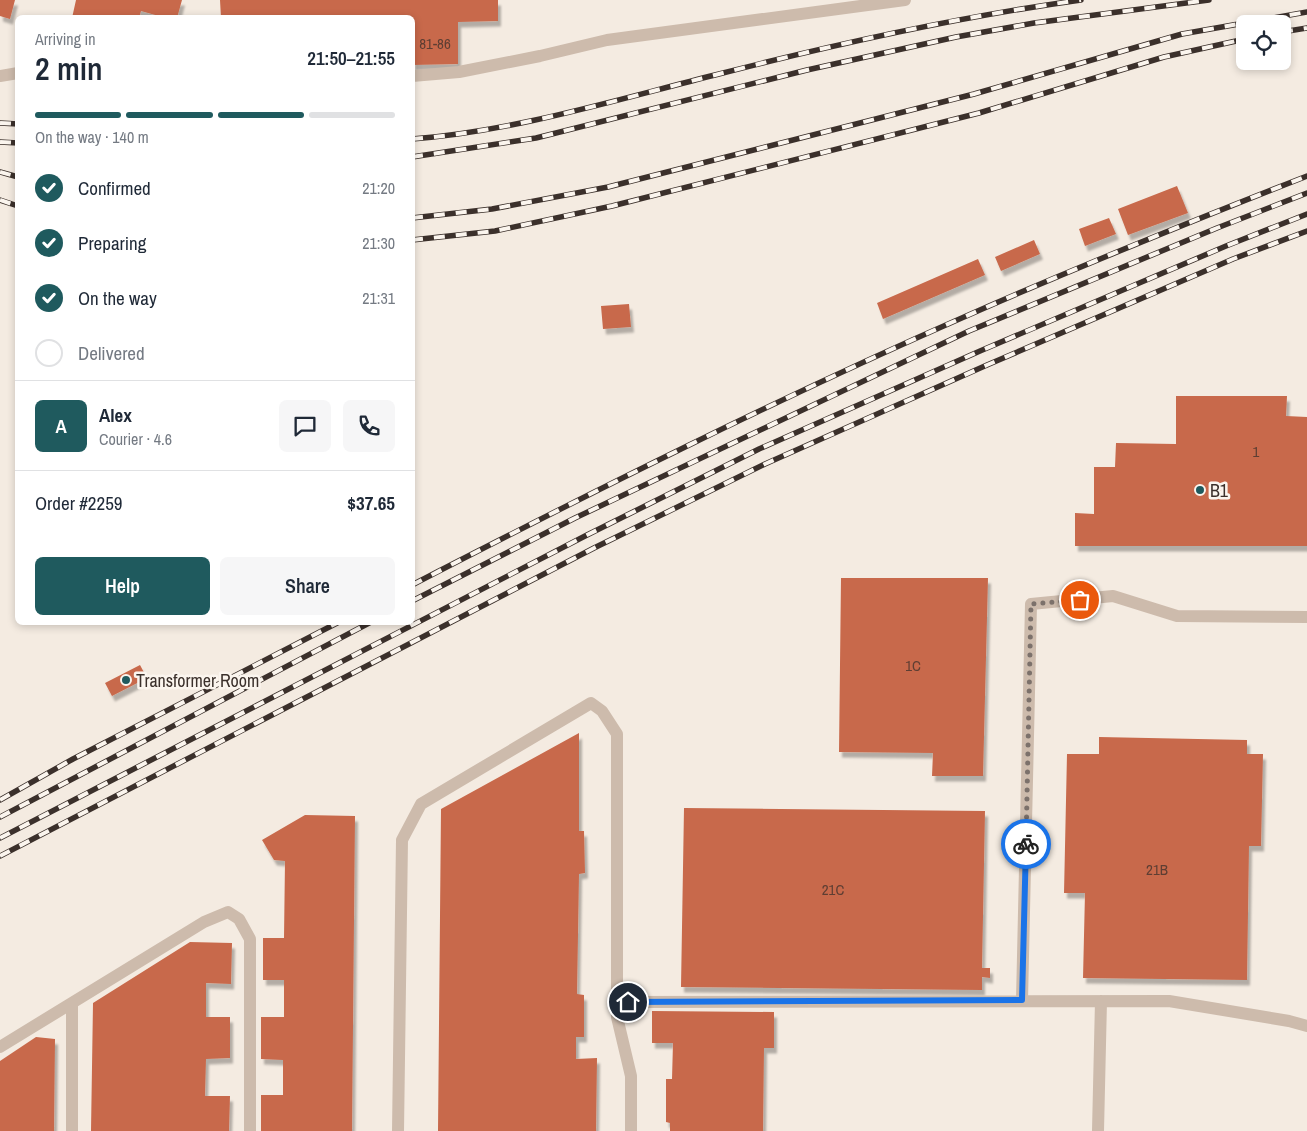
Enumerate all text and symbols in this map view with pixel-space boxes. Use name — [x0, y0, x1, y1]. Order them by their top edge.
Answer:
map controls — [1236, 15, 1291, 70]
button: locate — [1236, 15, 1291, 70]
text: Arriving in — [35, 28, 96, 50]
house number: 81-86 — [419, 33, 451, 54]
text: 21:50–21:55 — [307, 45, 395, 71]
text: 2 min — [35, 47, 103, 90]
text: On the way · 140 m — [35, 126, 149, 148]
icon: check — [35, 174, 63, 202]
text: Confirmed — [78, 175, 151, 201]
text: 21:20 — [362, 177, 395, 199]
icon: check — [35, 229, 63, 257]
text: Preparing — [78, 230, 146, 256]
text: 21:30 — [362, 232, 395, 254]
icon: check — [35, 284, 63, 312]
text: On the way — [78, 285, 157, 311]
text: 21:31 — [362, 287, 395, 309]
text: Delivered — [78, 340, 145, 366]
button: chat — [279, 400, 331, 452]
button: phone — [343, 400, 395, 452]
text: Alex — [99, 402, 132, 428]
text: A — [55, 413, 67, 439]
text: Courier · 4.6 — [99, 428, 172, 450]
house number: 1 — [1253, 441, 1260, 462]
place label: B1 — [1210, 478, 1229, 503]
marker: B1 — [1194, 484, 1206, 496]
text: Order #2259 — [35, 490, 122, 516]
text: $37.65 — [347, 490, 395, 516]
button: Help — [35, 557, 210, 615]
button: Share — [220, 557, 395, 615]
pin — [1059, 579, 1101, 621]
icon: bag — [1066, 586, 1094, 614]
house number: 1C — [905, 655, 921, 676]
place label: Transformer Room — [136, 668, 259, 693]
marker: Transformer Room — [120, 674, 132, 686]
courier — [1001, 819, 1051, 869]
icon: bike — [1012, 830, 1040, 858]
house number: 21B — [1146, 859, 1168, 880]
house number: 21C — [822, 879, 844, 900]
pin — [607, 981, 649, 1023]
icon: home — [614, 988, 642, 1016]

